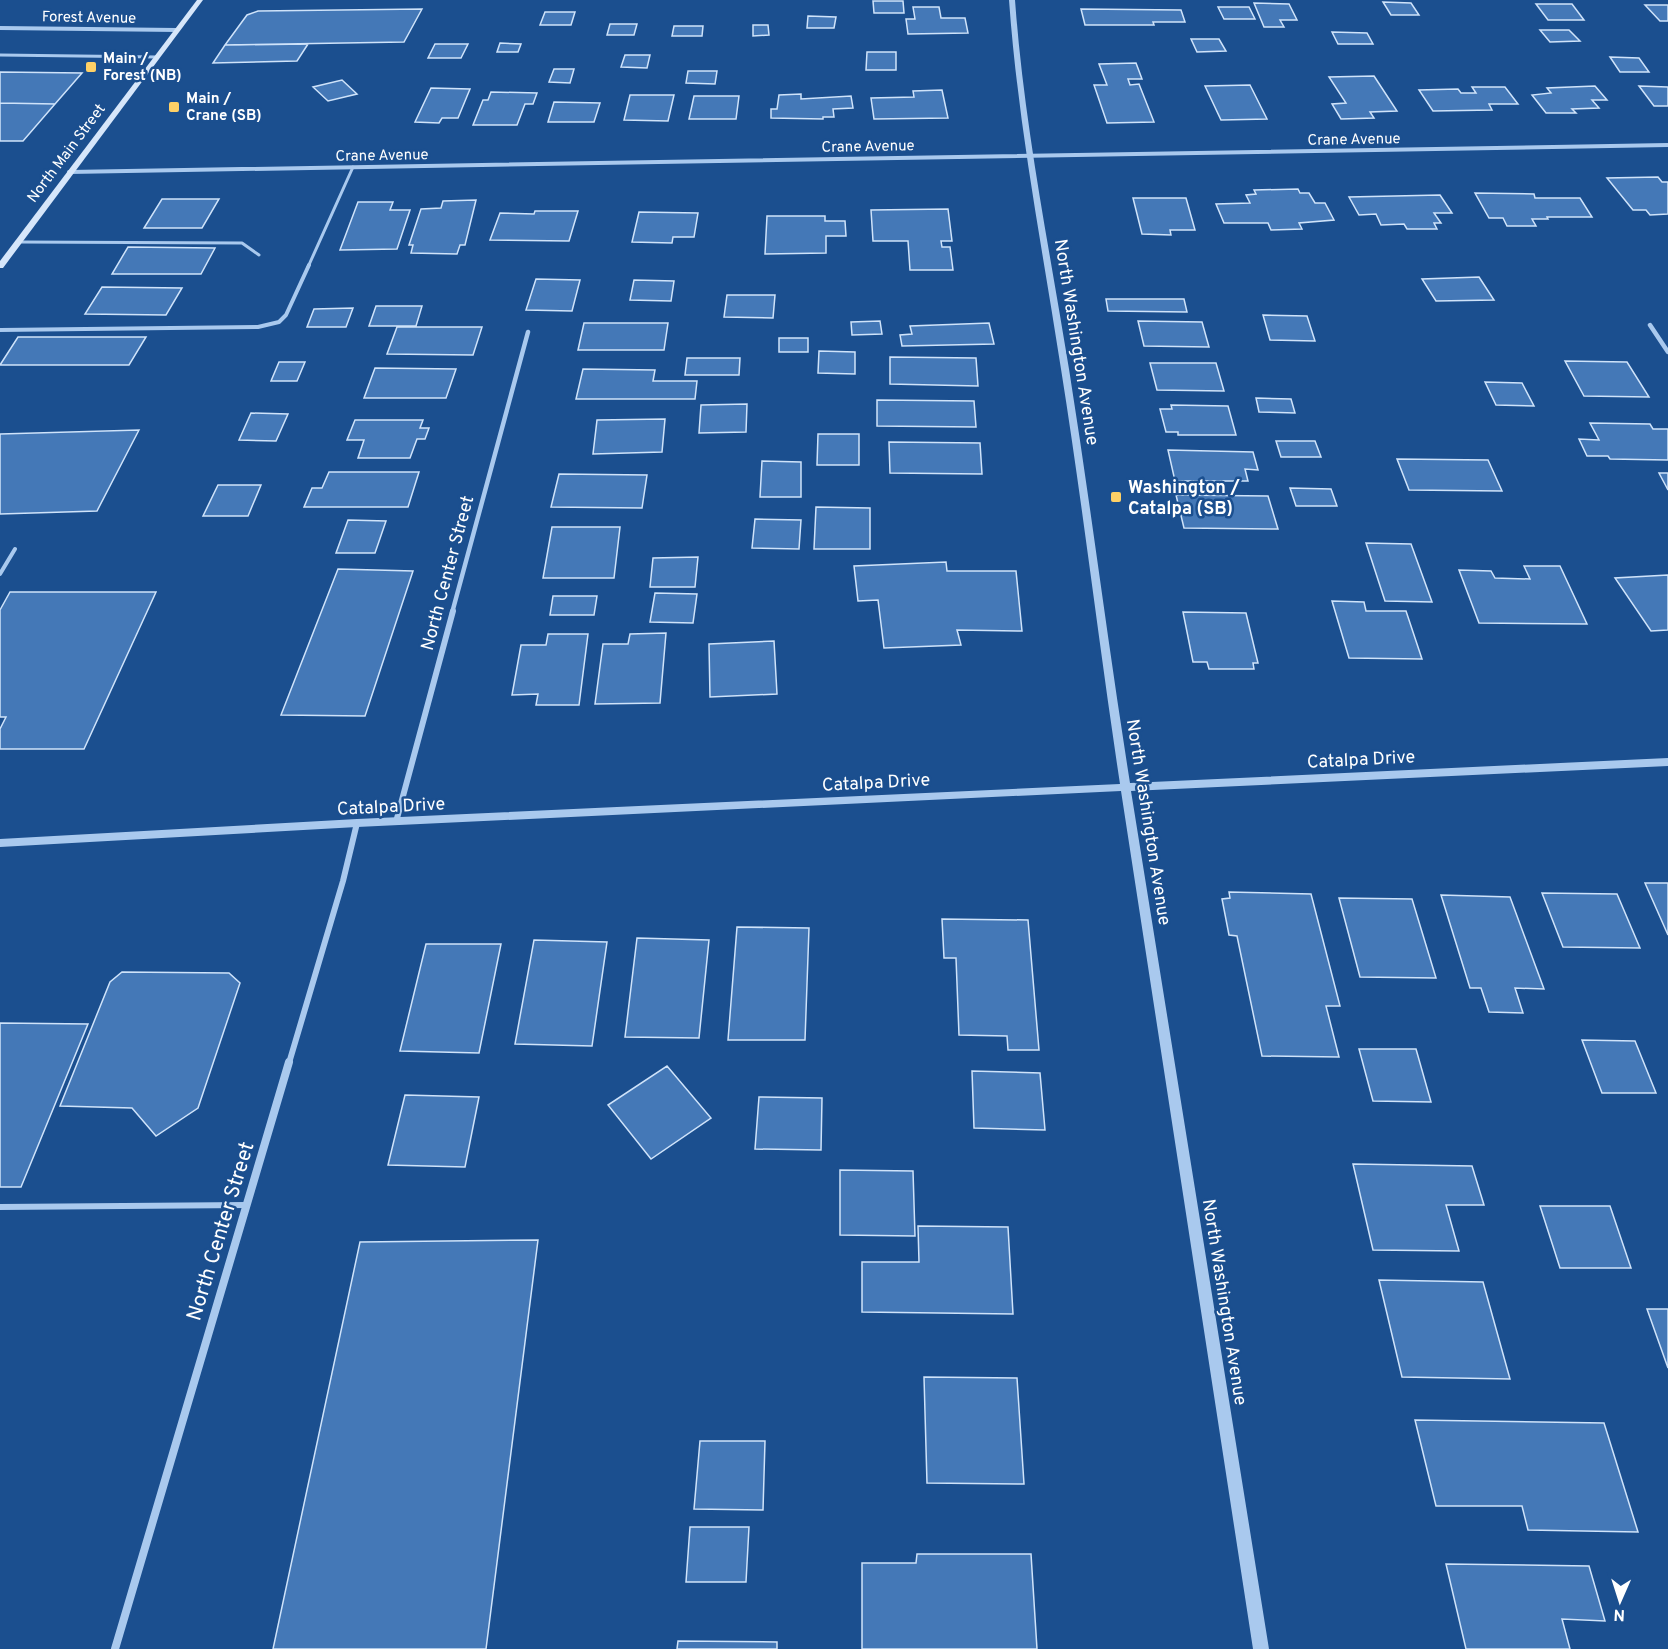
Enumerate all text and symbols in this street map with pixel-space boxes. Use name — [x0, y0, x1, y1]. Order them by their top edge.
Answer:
street label: Forest Avenue — [42, 8, 136, 29]
place label: Main / Forest (NB) — [103, 50, 182, 86]
marker: Main / Forest (NB) — [84, 60, 98, 74]
place label: Main / Crane (SB) — [186, 90, 262, 126]
marker: Main / Crane (SB) — [167, 100, 181, 114]
street label: North Main Street — [24, 101, 111, 207]
street label: Crane Avenue — [1307, 130, 1401, 151]
street label: Crane Avenue — [821, 137, 915, 158]
street label: Crane Avenue — [335, 146, 429, 167]
street label: North Washington Avenue — [1048, 237, 1103, 447]
place label: Washington / Catalpa (SB) — [1128, 477, 1240, 521]
marker: Washington / Catalpa (SB) — [1109, 490, 1123, 504]
street label: North Center Street — [417, 493, 480, 653]
street label: North Washington Avenue — [1120, 717, 1175, 927]
street label: Catalpa Drive — [1306, 746, 1416, 775]
street label: Catalpa Drive — [821, 769, 931, 798]
street label: Catalpa Drive — [336, 793, 446, 822]
street label: North Center Street — [181, 1138, 262, 1324]
street label: North Washington Avenue — [1196, 1197, 1251, 1407]
north arrow — [1590, 1571, 1650, 1631]
text: N — [1613, 1604, 1626, 1624]

